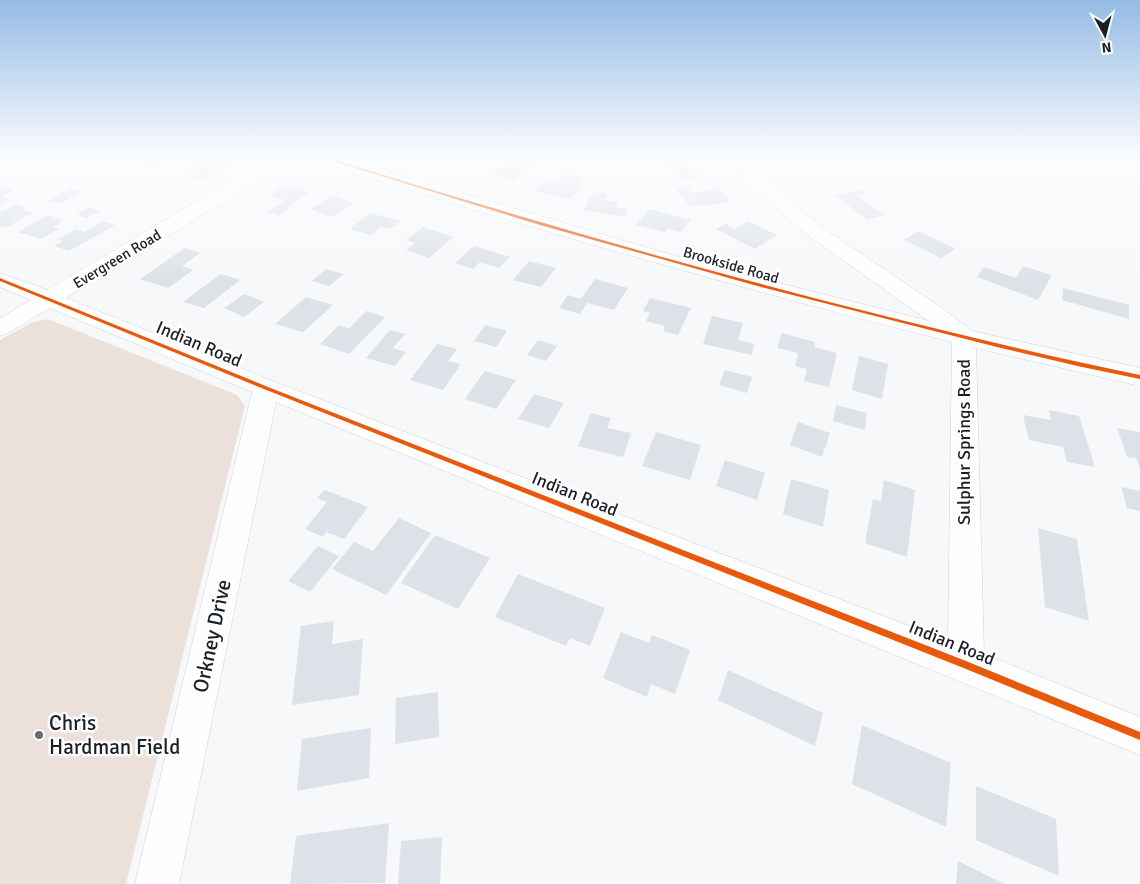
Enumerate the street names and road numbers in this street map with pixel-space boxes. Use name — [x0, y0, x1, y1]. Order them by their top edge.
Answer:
street label: Evergreen Road — [70, 226, 164, 292]
street label: Brookside Road — [681, 243, 781, 287]
street label: Indian Road — [153, 316, 245, 372]
street label: Sulphur Springs Road — [953, 359, 975, 525]
street label: Indian Road — [529, 467, 621, 521]
street label: Orkney Drive — [187, 577, 237, 695]
street label: Indian Road — [906, 616, 998, 670]

